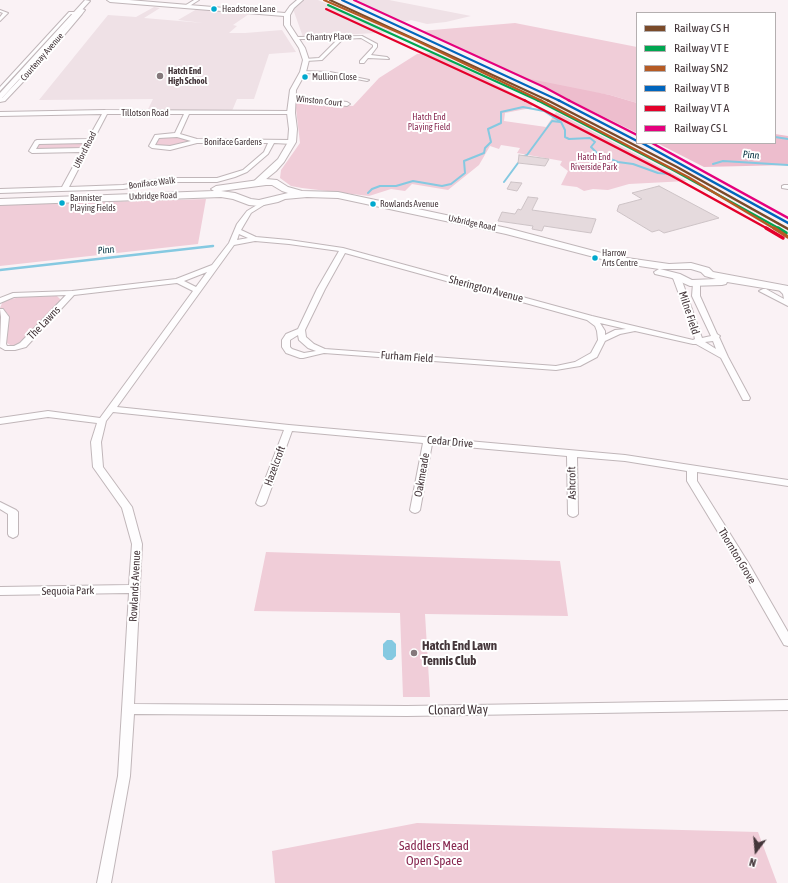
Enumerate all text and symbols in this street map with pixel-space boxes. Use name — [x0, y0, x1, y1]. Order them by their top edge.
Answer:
marker: Headstone Lane — [209, 4, 219, 14]
place label: Headstone Lane — [222, 4, 275, 14]
legend — [636, 12, 776, 144]
text: Railway CS H — [674, 21, 730, 35]
street label: Courtenay Avenue — [18, 31, 66, 83]
street label: Chantry Place — [306, 31, 352, 43]
text: Railway VT E — [674, 41, 729, 55]
text: Railway SN2 — [674, 61, 728, 75]
place label: Hatch End High School — [168, 66, 207, 87]
marker: Hatch End High School — [155, 71, 165, 81]
marker: Mullion Close — [300, 72, 310, 82]
place label: Mullion Close — [312, 72, 357, 82]
text: Railway VT B — [674, 81, 729, 95]
street label: Winston Court — [295, 93, 343, 109]
text: Railway VT A — [674, 101, 729, 115]
street label: Tillotson Road — [121, 108, 169, 118]
park label: Hatch End Playing Field — [408, 112, 450, 133]
text: Railway CS L — [674, 121, 727, 135]
street label: Ufford Road — [71, 130, 99, 170]
street label: Boniface Gardens — [204, 137, 262, 147]
water label: Pinn — [742, 148, 760, 162]
park label: Hatch End Riverside Park — [571, 152, 617, 173]
street label: Boniface Walk — [128, 175, 176, 191]
street label: Uxbridge Road — [129, 190, 177, 202]
place label: Bannister Playing Fields — [70, 193, 116, 214]
marker: Bannister Playing Fields — [57, 198, 67, 208]
marker: Rowlands Avenue — [368, 199, 378, 209]
place label: Rowlands Avenue — [380, 199, 439, 209]
street label: Uxbridge Road — [447, 213, 497, 233]
water label: Pinn — [97, 243, 115, 257]
place label: Harrow Arts Centre — [602, 248, 638, 269]
marker: Harrow Arts Centre — [590, 253, 600, 263]
street label: Sherington Avenue — [447, 273, 525, 305]
street label: Milne Field — [676, 290, 702, 336]
street label: The Lawns — [25, 303, 63, 343]
street label: Furham Field — [380, 349, 434, 365]
street label: Cedar Drive — [426, 433, 474, 451]
street label: Hazelcroft — [262, 444, 288, 488]
street label: Oakmeade — [412, 452, 432, 498]
street label: Ashcroft — [565, 466, 579, 500]
street label: Thornton Grove — [715, 526, 759, 586]
street label: Rowlands Avenue — [127, 550, 143, 622]
street label: Sequoia Park — [41, 584, 95, 598]
place label: Hatch End Lawn Tennis Club — [422, 638, 497, 669]
marker: Hatch End Lawn Tennis Club — [409, 648, 419, 658]
street label: Clonard Way — [428, 702, 488, 718]
north arrow — [736, 831, 776, 871]
park label: Saddlers Mead Open Space — [399, 838, 469, 869]
text: N — [748, 856, 757, 869]

